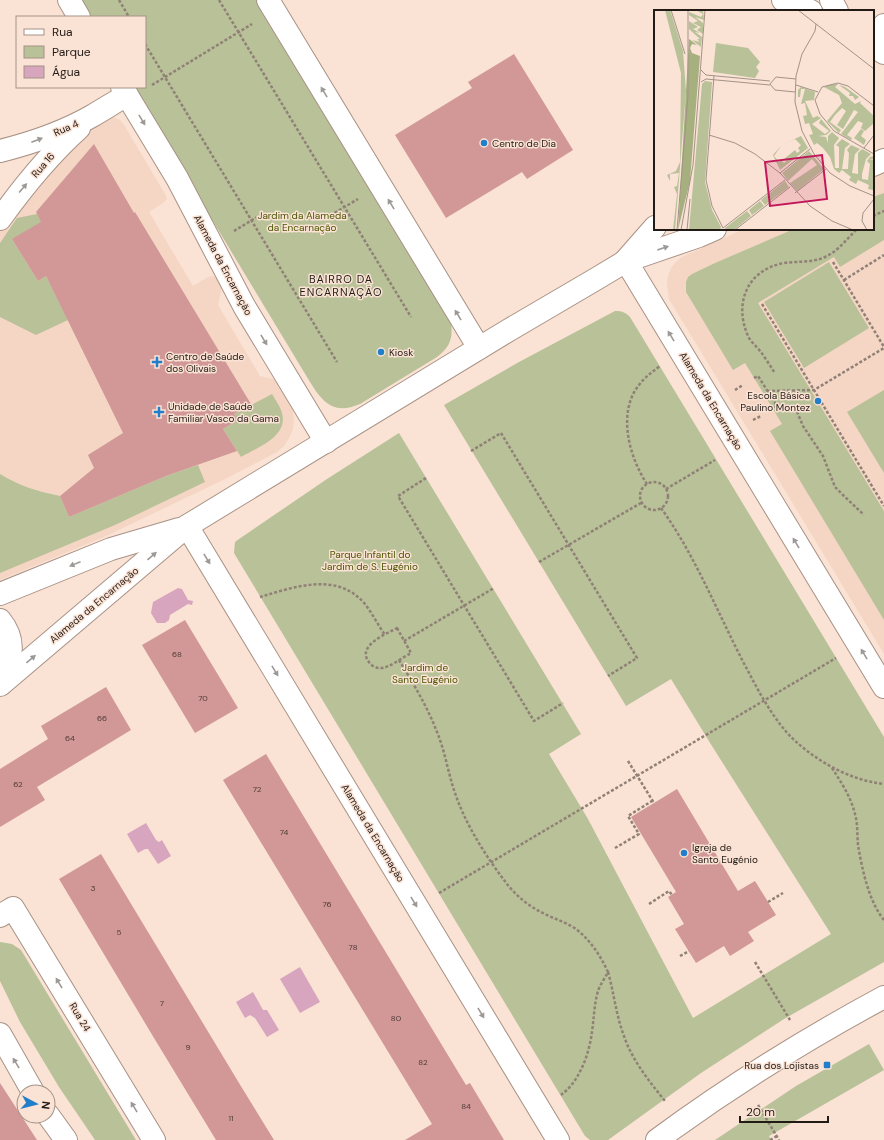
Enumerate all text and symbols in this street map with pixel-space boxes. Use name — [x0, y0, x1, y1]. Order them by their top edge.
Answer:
inset map — [654, 10, 874, 230]
legend — [16, 16, 146, 88]
text: Rua — [52, 24, 73, 40]
text: Parque — [52, 44, 91, 60]
text: Água — [52, 64, 80, 80]
one-way arrow — [320, 87, 328, 97]
one-way arrow — [138, 115, 146, 125]
street label: Rua 4 — [52, 117, 80, 139]
one-way arrow — [32, 137, 44, 143]
place label: Centro de Dia — [492, 137, 556, 150]
marker: Centro de Dia — [479, 138, 489, 148]
street label: Rua 16 — [29, 150, 57, 180]
one-way arrow — [19, 182, 28, 193]
one-way arrow — [388, 198, 395, 210]
park label: Jardim da Alameda da Encarnação — [257, 209, 347, 234]
street label: Alameda da Encarnação — [191, 212, 255, 318]
one-way arrow — [657, 245, 669, 251]
district label: BAIRRO DA ENCARNAÇÃO — [300, 272, 382, 299]
one-way arrow — [455, 309, 462, 321]
one-way arrow — [668, 330, 675, 342]
one-way arrow — [260, 334, 267, 346]
place label: Kiosk — [389, 346, 413, 359]
marker: Kiosk — [376, 347, 386, 357]
place label: Centro de Saúde dos Olivais — [166, 350, 244, 375]
street label: Alameda da Encarnação — [677, 350, 745, 452]
marker: Centro de Saúde dos Olivais — [151, 356, 163, 368]
place label: Escola Básica Paulino Montez — [740, 389, 810, 414]
marker: Escola Básica Paulino Montez — [813, 396, 823, 406]
place label: Unidade de Saúde Familiar Vasco da Gama — [168, 400, 279, 425]
marker: Unidade de Saúde Familiar Vasco da Gama — [153, 406, 165, 418]
one-way arrow — [793, 537, 800, 549]
park label: Parque Infantil do Jardim de S. Eugénio — [322, 548, 418, 573]
one-way arrow — [146, 552, 157, 561]
one-way arrow — [204, 553, 211, 565]
one-way arrow — [68, 562, 80, 568]
street label: Alameda da Encarnação — [47, 564, 141, 646]
one-way arrow — [860, 648, 867, 660]
house number: 68 — [172, 649, 182, 659]
one-way arrow — [26, 654, 37, 663]
park label: Jardim de Santo Eugénio — [392, 661, 458, 686]
one-way arrow — [271, 665, 278, 677]
house number: 70 — [198, 693, 208, 703]
house number: 66 — [97, 713, 107, 723]
house number: 64 — [65, 733, 75, 743]
house number: 62 — [13, 779, 23, 789]
street label: Alameda da Encarnação — [339, 782, 407, 884]
house number: 72 — [253, 784, 262, 794]
house number: 74 — [280, 827, 288, 837]
place label: Igreja de Santo Eugénio — [692, 841, 758, 866]
marker: Igreja de Santo Eugénio — [679, 848, 689, 858]
house number: 3 — [91, 883, 96, 893]
one-way arrow — [411, 896, 418, 908]
house number: 76 — [322, 899, 332, 909]
house number: 5 — [117, 927, 122, 937]
house number: 78 — [349, 942, 358, 952]
one-way arrow — [56, 977, 63, 989]
house number: 7 — [160, 998, 164, 1008]
street label: Rua 24 — [66, 1000, 94, 1034]
one-way arrow — [478, 1007, 485, 1019]
house number: 80 — [391, 1013, 402, 1023]
house number: 9 — [185, 1042, 191, 1052]
house number: 82 — [418, 1057, 428, 1067]
one-way arrow — [12, 1058, 20, 1068]
place label: Rua dos Lojistas — [744, 1059, 819, 1072]
marker: Rua dos Lojistas — [822, 1060, 832, 1070]
north arrow — [16, 1084, 56, 1124]
scale bar — [740, 1098, 828, 1124]
text: N — [38, 1100, 53, 1110]
one-way arrow — [130, 1101, 137, 1113]
house number: 84 — [461, 1101, 471, 1111]
text: 20 m — [746, 1104, 775, 1120]
house number: 11 — [229, 1113, 234, 1123]

